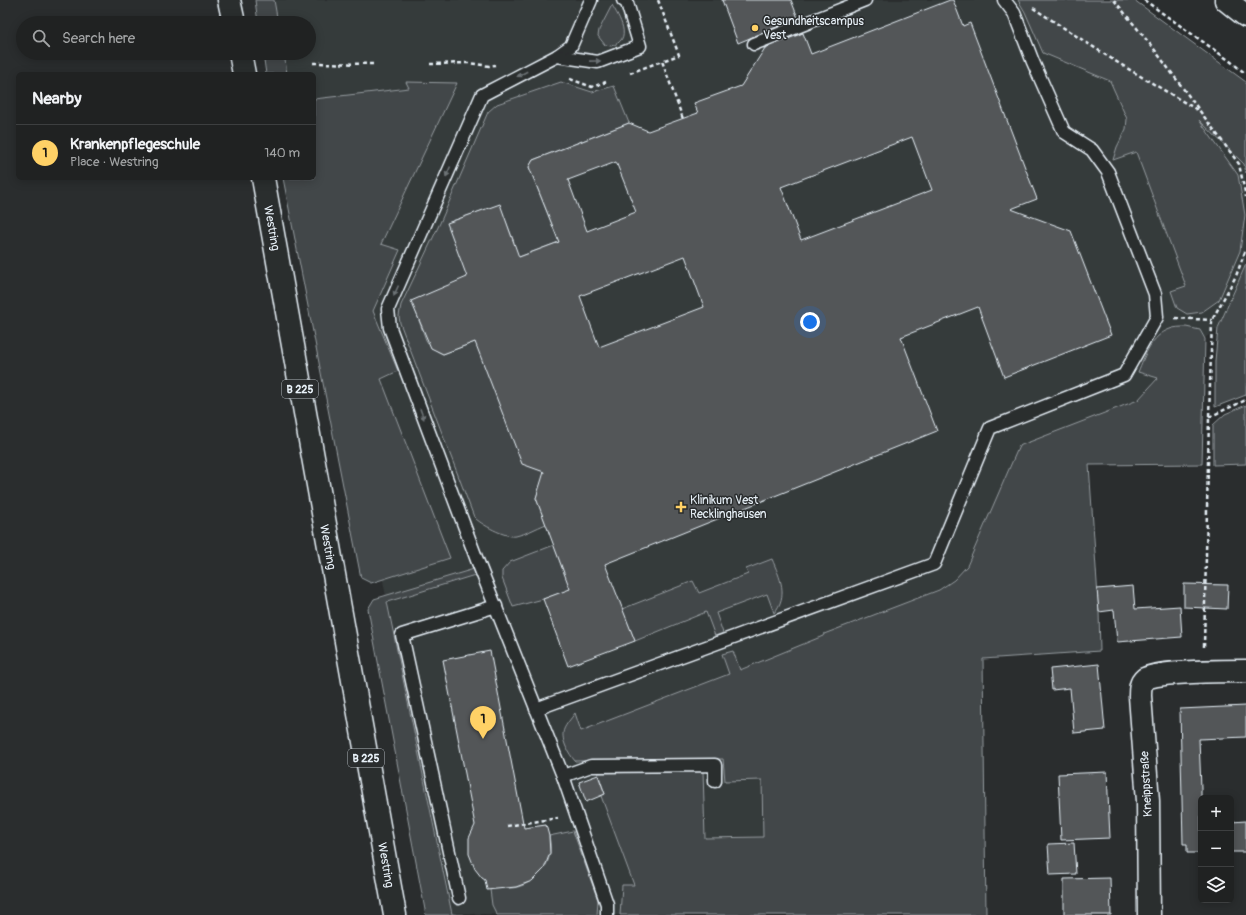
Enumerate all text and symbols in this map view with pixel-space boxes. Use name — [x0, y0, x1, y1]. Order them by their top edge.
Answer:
place label: Gesundheitscampus Vest — [763, 14, 865, 43]
search box — [16, 16, 316, 60]
marker: Gesundheitscampus Vest — [750, 23, 760, 33]
icon: search — [30, 27, 52, 49]
text: Search here — [62, 29, 135, 48]
one-way arrow — [589, 57, 601, 64]
one-way arrow — [517, 70, 528, 77]
text: Nearby — [32, 88, 81, 109]
text: Krankenpflegeschule — [70, 135, 200, 154]
text: 1 — [42, 145, 48, 161]
text: 140 m — [264, 145, 300, 161]
text: Place · Westring — [70, 154, 158, 170]
one-way arrow — [445, 167, 451, 178]
street label: Westring — [260, 204, 283, 252]
one-way arrow — [393, 286, 399, 297]
your location — [800, 312, 820, 332]
road number: B 225 — [282, 380, 318, 398]
one-way arrow — [419, 408, 425, 420]
place label: Klinikum Vest Recklinghausen — [690, 493, 767, 522]
marker: Klinikum Vest Recklinghausen — [675, 501, 687, 513]
street label: Westring — [316, 523, 339, 571]
pin: 1 — [470, 706, 496, 739]
road number: B 225 — [348, 749, 384, 767]
street label: Kneippstraße — [1137, 751, 1156, 817]
map controls — [1198, 795, 1234, 903]
button: + — [1198, 795, 1234, 831]
button: − — [1198, 831, 1234, 867]
street label: Westring — [374, 841, 397, 889]
button: layers — [1198, 867, 1234, 903]

